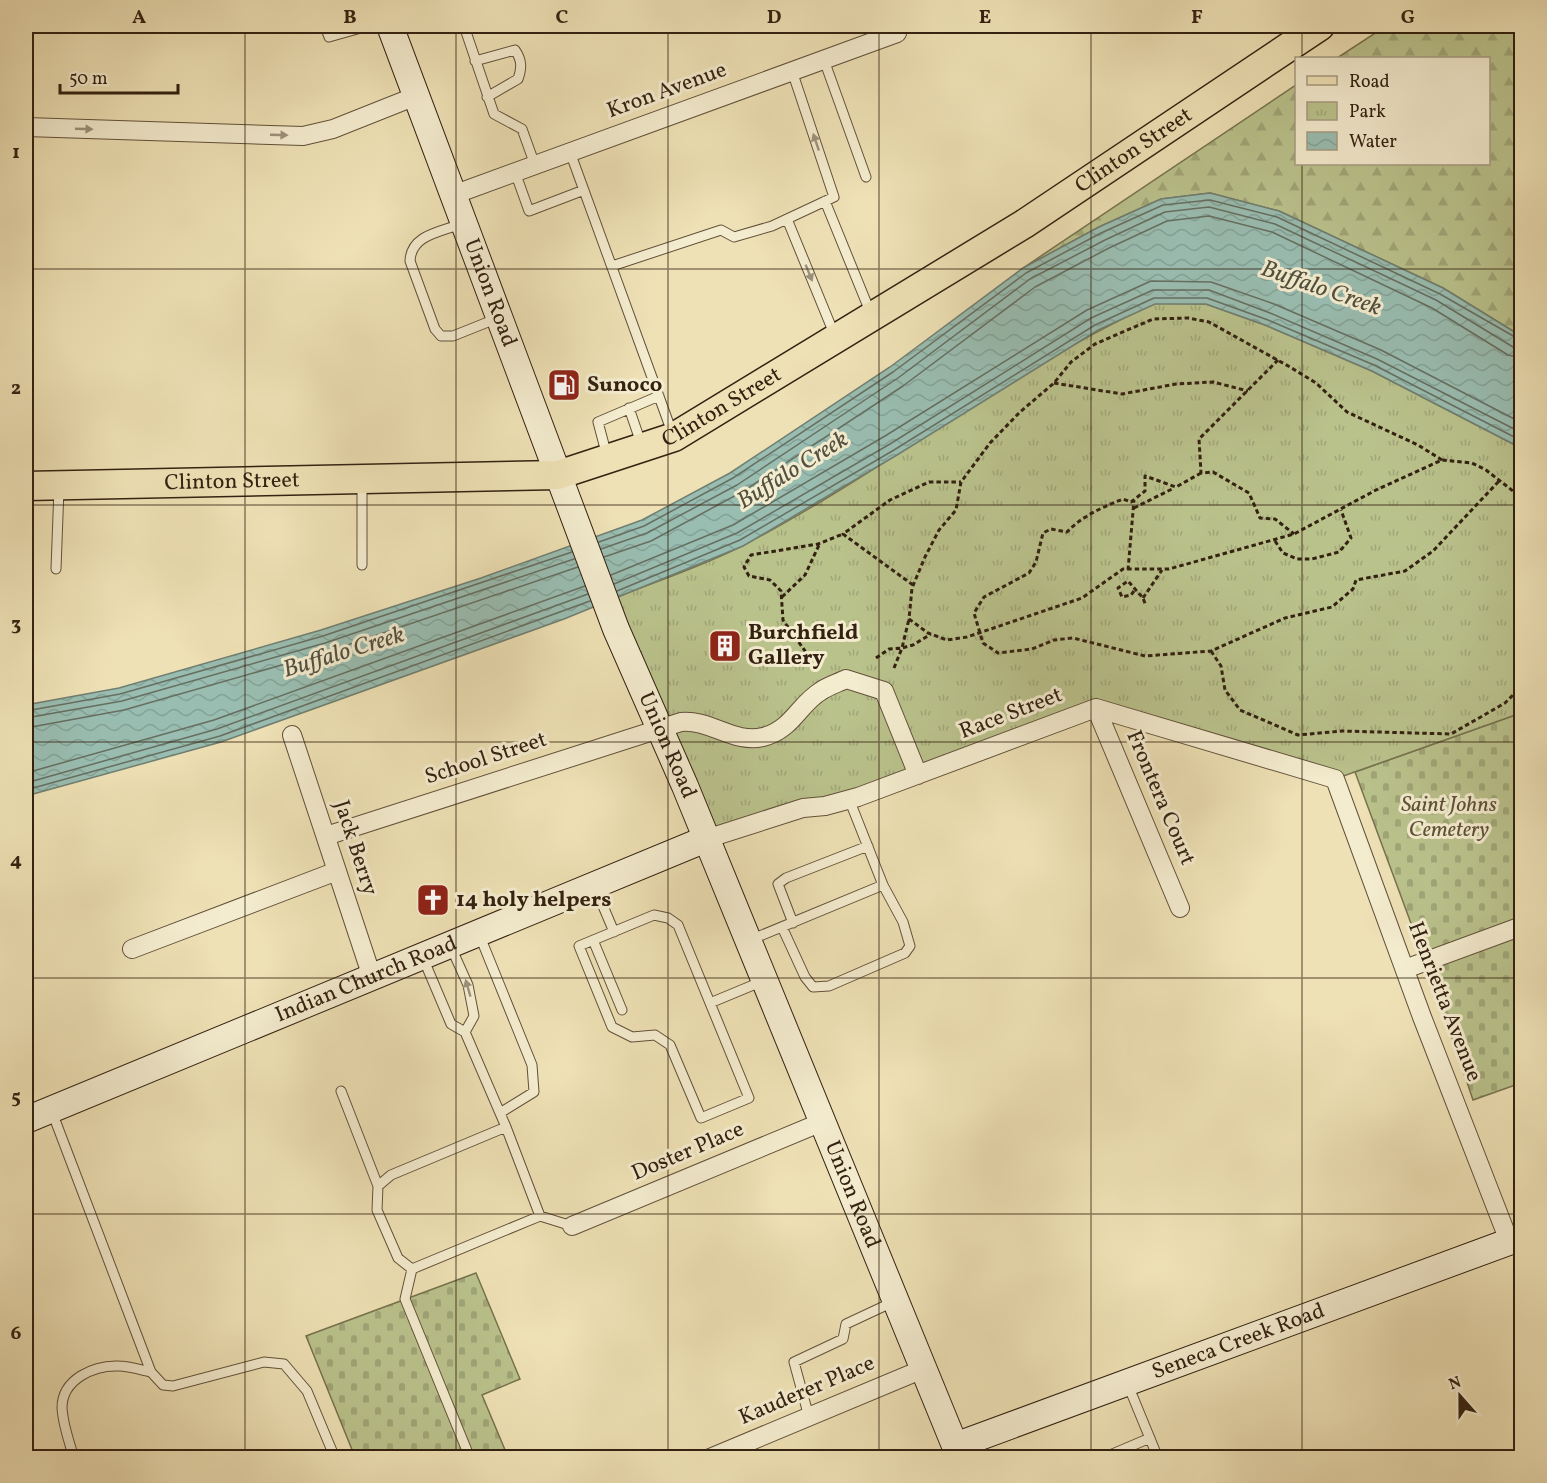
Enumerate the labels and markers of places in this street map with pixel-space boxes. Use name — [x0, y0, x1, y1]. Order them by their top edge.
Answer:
fuel station icon: Sunoco — [546, 367, 582, 403]
place label: Sunoco — [587, 370, 662, 401]
place label: Burchfield Gallery — [748, 618, 859, 674]
building icon: Burchfield Gallery — [707, 628, 743, 664]
church icon: 14 holy helpers — [415, 882, 451, 918]
place label: 14 holy helpers — [456, 885, 611, 916]

